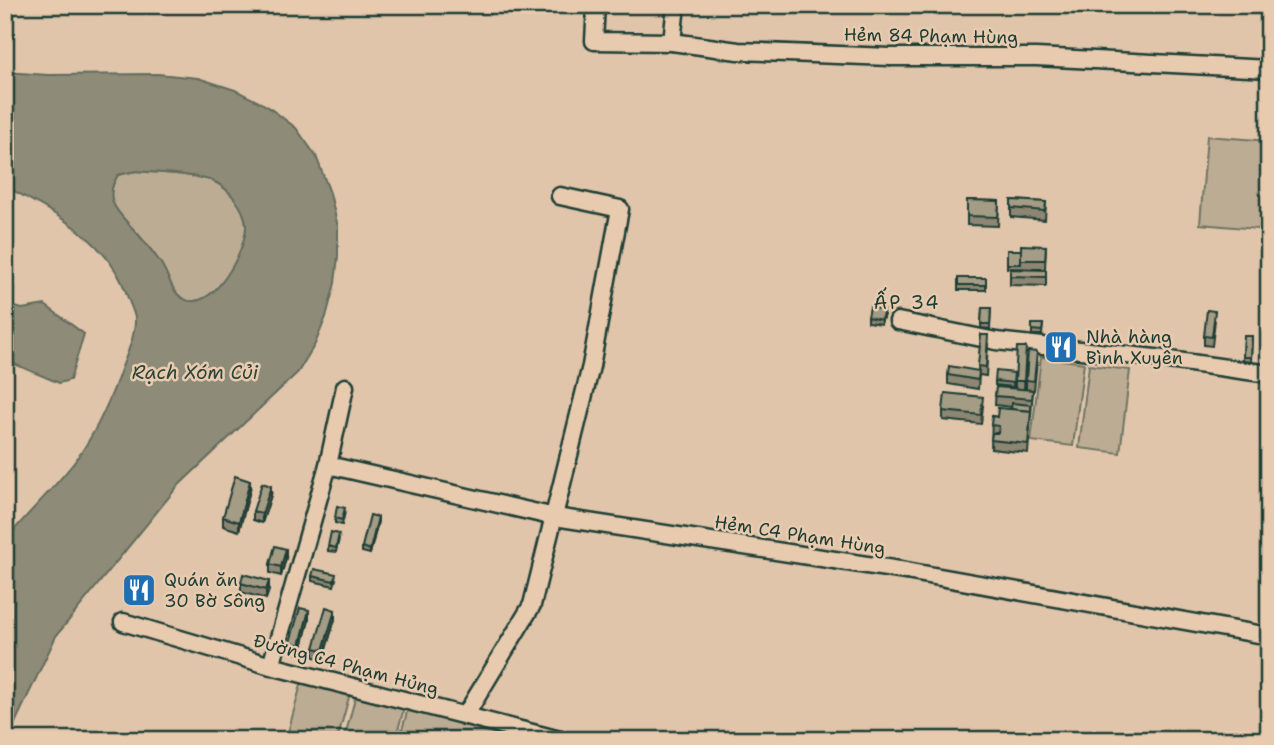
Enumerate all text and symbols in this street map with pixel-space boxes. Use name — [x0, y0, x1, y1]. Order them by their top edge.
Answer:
street label: Hẻm 84 Phạm Hùng — [844, 22, 1018, 50]
district label: ẤP 34 — [873, 287, 941, 315]
place label: Nhà hàng Bình Xuyên — [1086, 325, 1183, 370]
restaurant icon: Nhà hàng Bình Xuyên — [1042, 328, 1080, 366]
water label: Rạch Xóm Củi — [132, 360, 259, 385]
street label: Hẻm C4 Phạm Hùng — [713, 510, 887, 560]
place label: Quán ăn 30 Bờ Sông — [164, 568, 265, 613]
restaurant icon: Quán ăn 30 Bờ Sông — [120, 571, 158, 609]
street label: Đường C4 Phạm Hủng — [251, 629, 441, 701]

